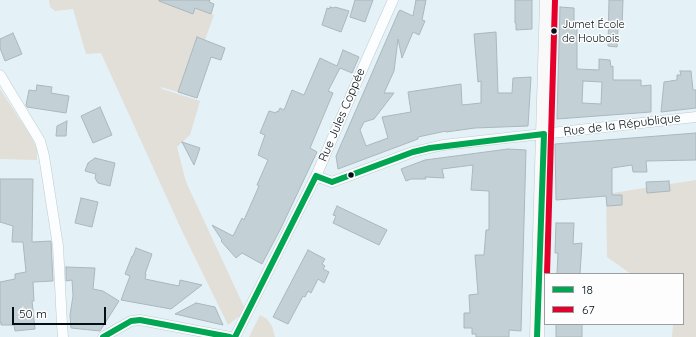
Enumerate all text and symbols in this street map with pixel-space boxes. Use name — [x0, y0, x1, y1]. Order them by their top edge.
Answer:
place label: Jumet École de Houbois — [562, 18, 625, 44]
marker: Jumet École de Houbois — [549, 26, 559, 36]
street label: Rue Jules Coppée — [316, 66, 368, 164]
street label: Rue de la République — [563, 111, 681, 139]
unlabelled marker — [346, 170, 356, 180]
legend — [544, 273, 684, 325]
text: 18 — [582, 282, 593, 297]
scale bar — [14, 299, 108, 325]
text: 67 — [582, 302, 595, 317]
text: 50 m — [19, 306, 47, 321]

